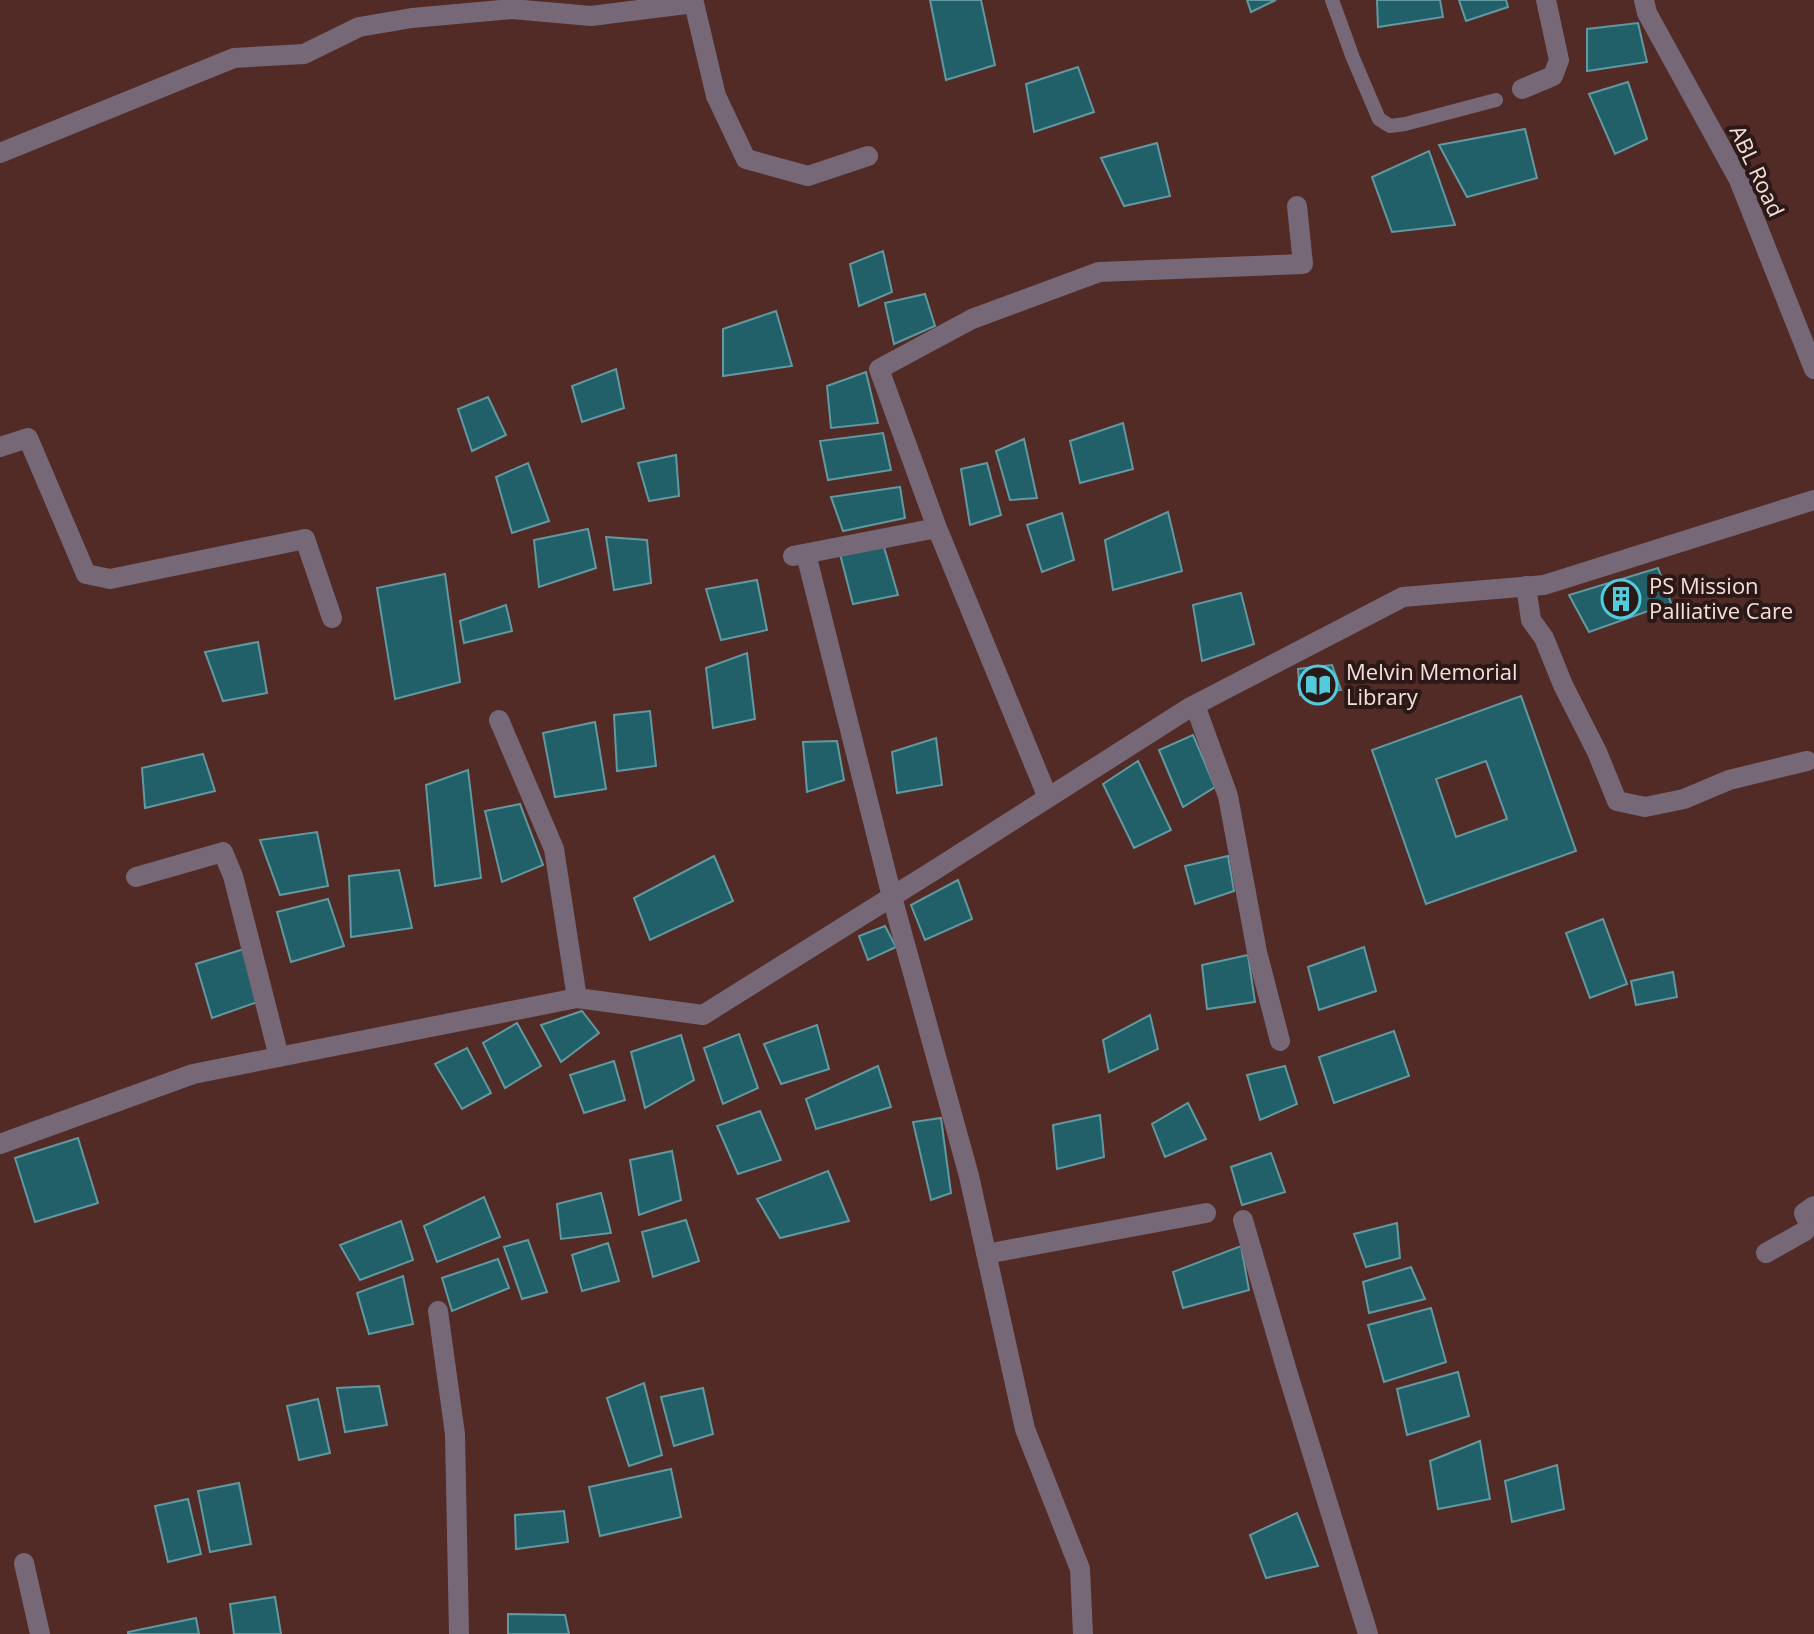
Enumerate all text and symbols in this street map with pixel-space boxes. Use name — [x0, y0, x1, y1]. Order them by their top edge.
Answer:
street label: ABL Road — [1724, 120, 1792, 221]
place label: PS Mission Palliative Care — [1649, 570, 1793, 625]
building icon: PS Mission Palliative Care — [1600, 578, 1642, 620]
place label: Melvin Memorial Library — [1346, 656, 1518, 711]
library icon: Melvin Memorial Library — [1297, 664, 1339, 706]

